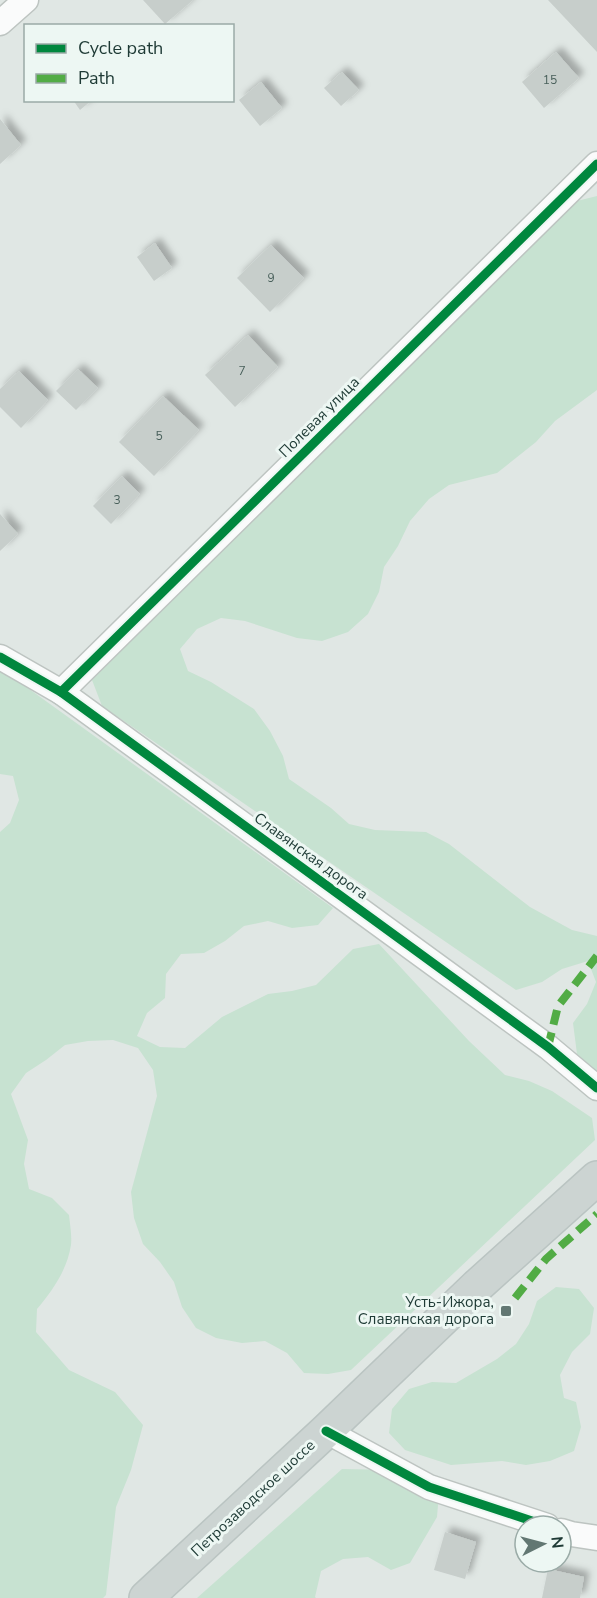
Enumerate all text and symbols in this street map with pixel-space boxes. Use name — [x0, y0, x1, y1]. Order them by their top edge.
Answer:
legend — [24, 24, 234, 102]
text: Cycle path — [78, 36, 163, 60]
text: Path — [78, 66, 115, 90]
house number: 15 — [543, 72, 557, 88]
house number: 9 — [267, 270, 275, 286]
house number: 7 — [238, 363, 246, 379]
street label: Полевая улица — [274, 372, 364, 462]
house number: 5 — [155, 428, 163, 444]
house number: 3 — [113, 492, 121, 508]
street label: Славянская дорога — [250, 808, 372, 904]
place label: Усть-Ижора, Славянская дорога — [358, 1292, 494, 1329]
marker: Усть-Ижора, Славянская дорога — [499, 1304, 513, 1318]
street label: Петрозаводское шоссе — [187, 1435, 319, 1561]
north arrow — [513, 1514, 573, 1574]
text: N — [545, 1535, 568, 1550]

